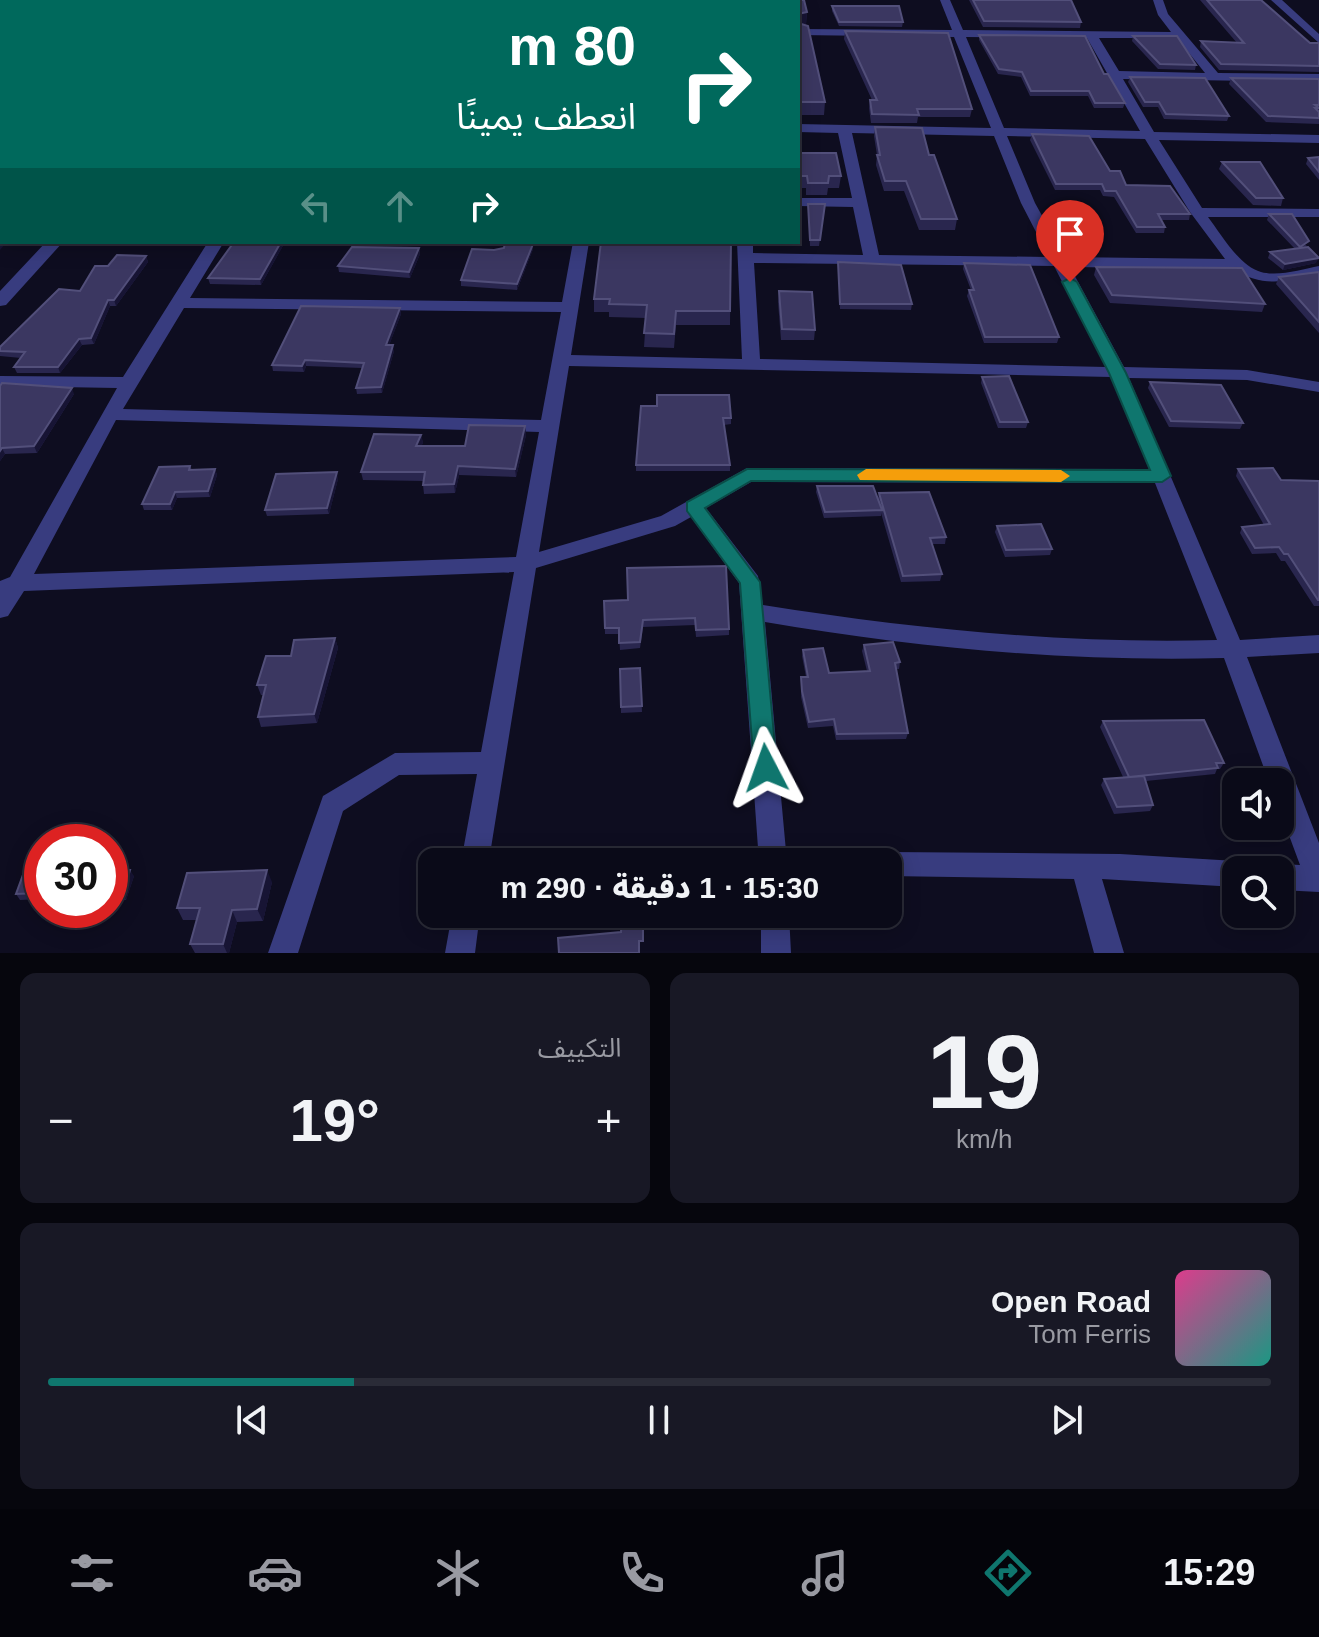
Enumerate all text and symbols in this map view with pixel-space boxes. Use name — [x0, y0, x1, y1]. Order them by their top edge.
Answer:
text: 80 m — [508, 14, 636, 77]
icon: right — [664, 32, 768, 136]
text: انعطف يمينًا — [456, 96, 636, 137]
icon: left — [294, 184, 338, 228]
icon: ahead — [378, 184, 422, 228]
icon: right — [462, 184, 506, 228]
pin — [1036, 200, 1104, 282]
icon: arrive — [1048, 212, 1092, 256]
position arrow — [724, 726, 808, 810]
map controls — [1222, 768, 1294, 928]
button: sound — [1222, 768, 1294, 840]
speed limit sign: 30 — [24, 824, 128, 928]
button: search — [1222, 856, 1294, 928]
text: 15:30 · 1 دقيقة · 290 m — [501, 871, 819, 904]
text: 19 — [926, 1014, 1042, 1130]
text: التكييف — [538, 1033, 622, 1063]
text: 19° — [289, 1087, 380, 1154]
text: − — [48, 1096, 74, 1145]
text: + — [596, 1096, 621, 1145]
text: km/h — [956, 1124, 1012, 1154]
text: Open Road — [991, 1285, 1151, 1318]
text: Tom Ferris — [1028, 1319, 1151, 1349]
icon: previous — [230, 1398, 274, 1442]
icon: pause — [637, 1398, 681, 1442]
icon: next — [1045, 1398, 1089, 1442]
icon: filters — [64, 1545, 120, 1601]
icon: car — [247, 1545, 303, 1601]
icon: climate — [430, 1545, 486, 1601]
icon: phone — [614, 1545, 670, 1601]
icon: music — [797, 1545, 853, 1601]
icon: directions — [980, 1545, 1036, 1601]
text: 15:29 — [1163, 1552, 1255, 1593]

